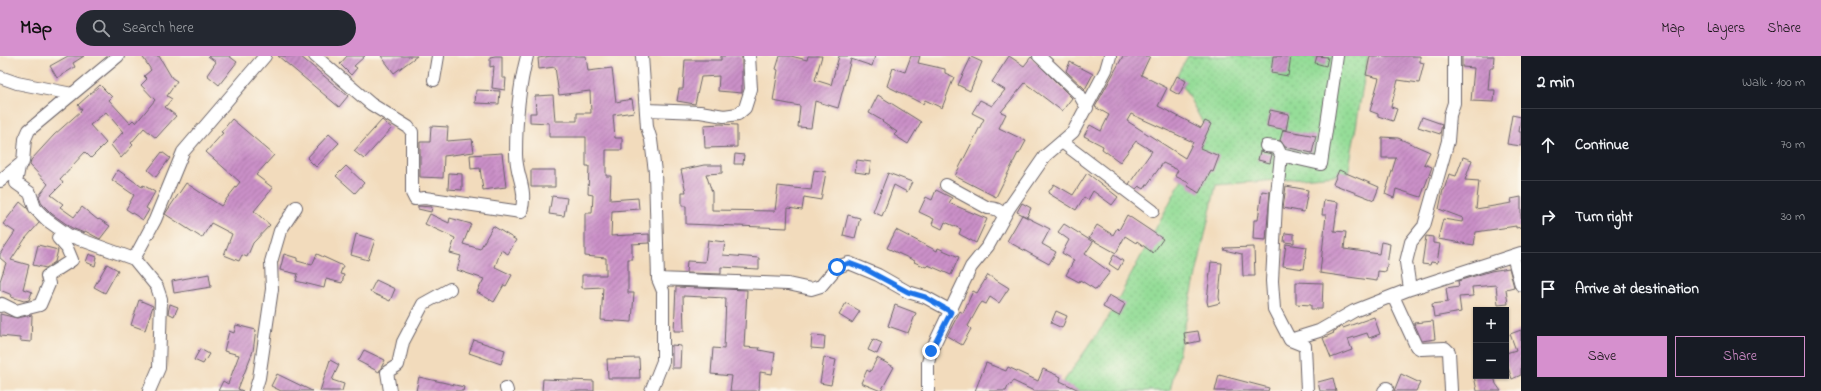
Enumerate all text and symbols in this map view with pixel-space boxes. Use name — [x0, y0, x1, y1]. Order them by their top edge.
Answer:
search box — [76, 10, 356, 46]
text: Map — [20, 15, 52, 42]
icon: search — [90, 17, 112, 39]
text: Search here — [122, 17, 194, 39]
text: Map — [1661, 18, 1685, 39]
text: Layers — [1707, 18, 1745, 39]
text: Share — [1767, 18, 1801, 39]
text: 2 min — [1537, 70, 1574, 95]
text: Walk · 100 m — [1742, 73, 1805, 92]
icon: ahead — [1537, 134, 1559, 156]
text: Continue — [1575, 134, 1629, 156]
text: 70 m — [1781, 135, 1805, 154]
icon: right — [1537, 206, 1559, 228]
text: Turn right — [1575, 206, 1633, 228]
text: 30 m — [1781, 207, 1805, 226]
route start — [828, 258, 846, 276]
icon: arrive — [1537, 278, 1559, 300]
text: Arrive at destination — [1575, 278, 1699, 300]
map controls — [1473, 307, 1509, 379]
button: + — [1473, 307, 1509, 343]
button: Save — [1537, 336, 1667, 377]
button: Share — [1675, 336, 1805, 377]
route end — [922, 342, 940, 360]
button: − — [1473, 343, 1509, 379]

